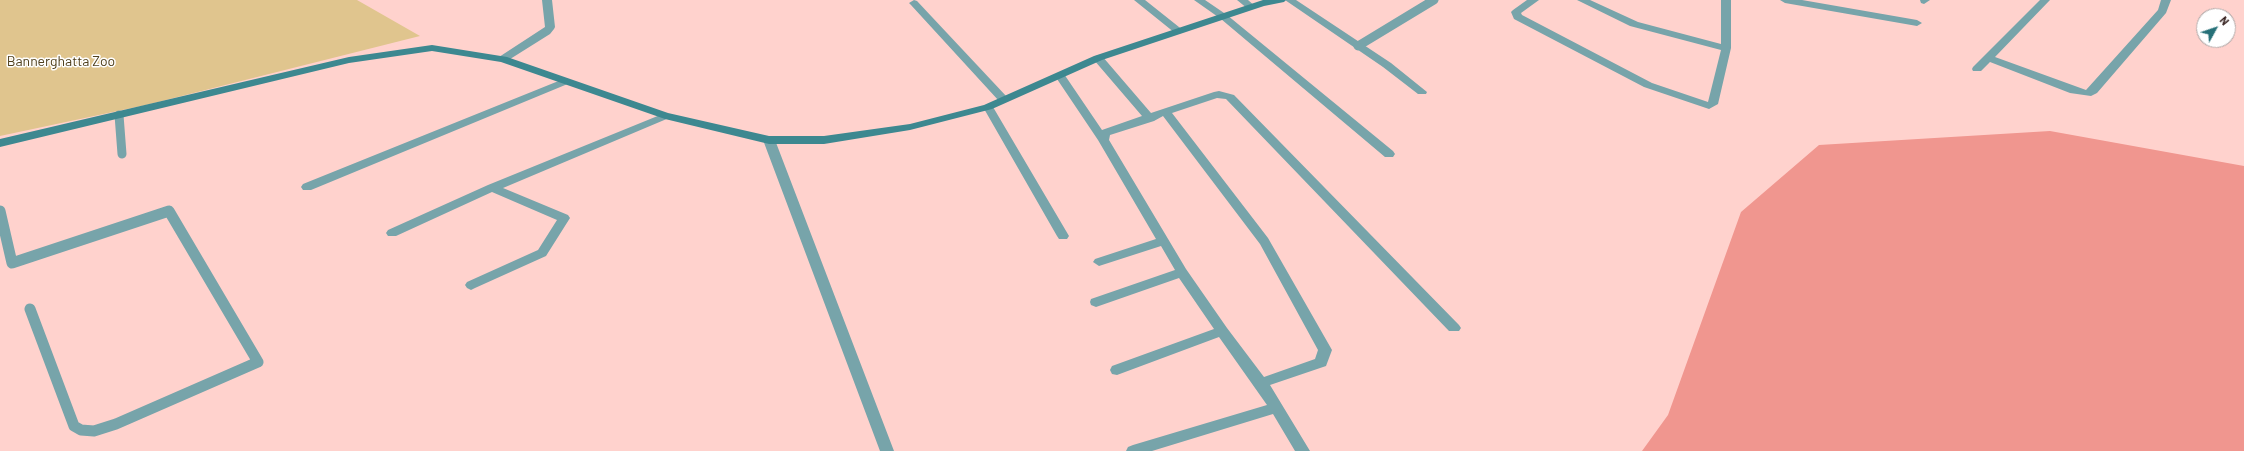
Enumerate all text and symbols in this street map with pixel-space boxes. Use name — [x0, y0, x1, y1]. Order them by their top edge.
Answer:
north arrow — [2196, 8, 2236, 48]
text: N — [2217, 14, 2232, 28]
park label: Bannerghatta Zoo — [7, 53, 115, 69]

